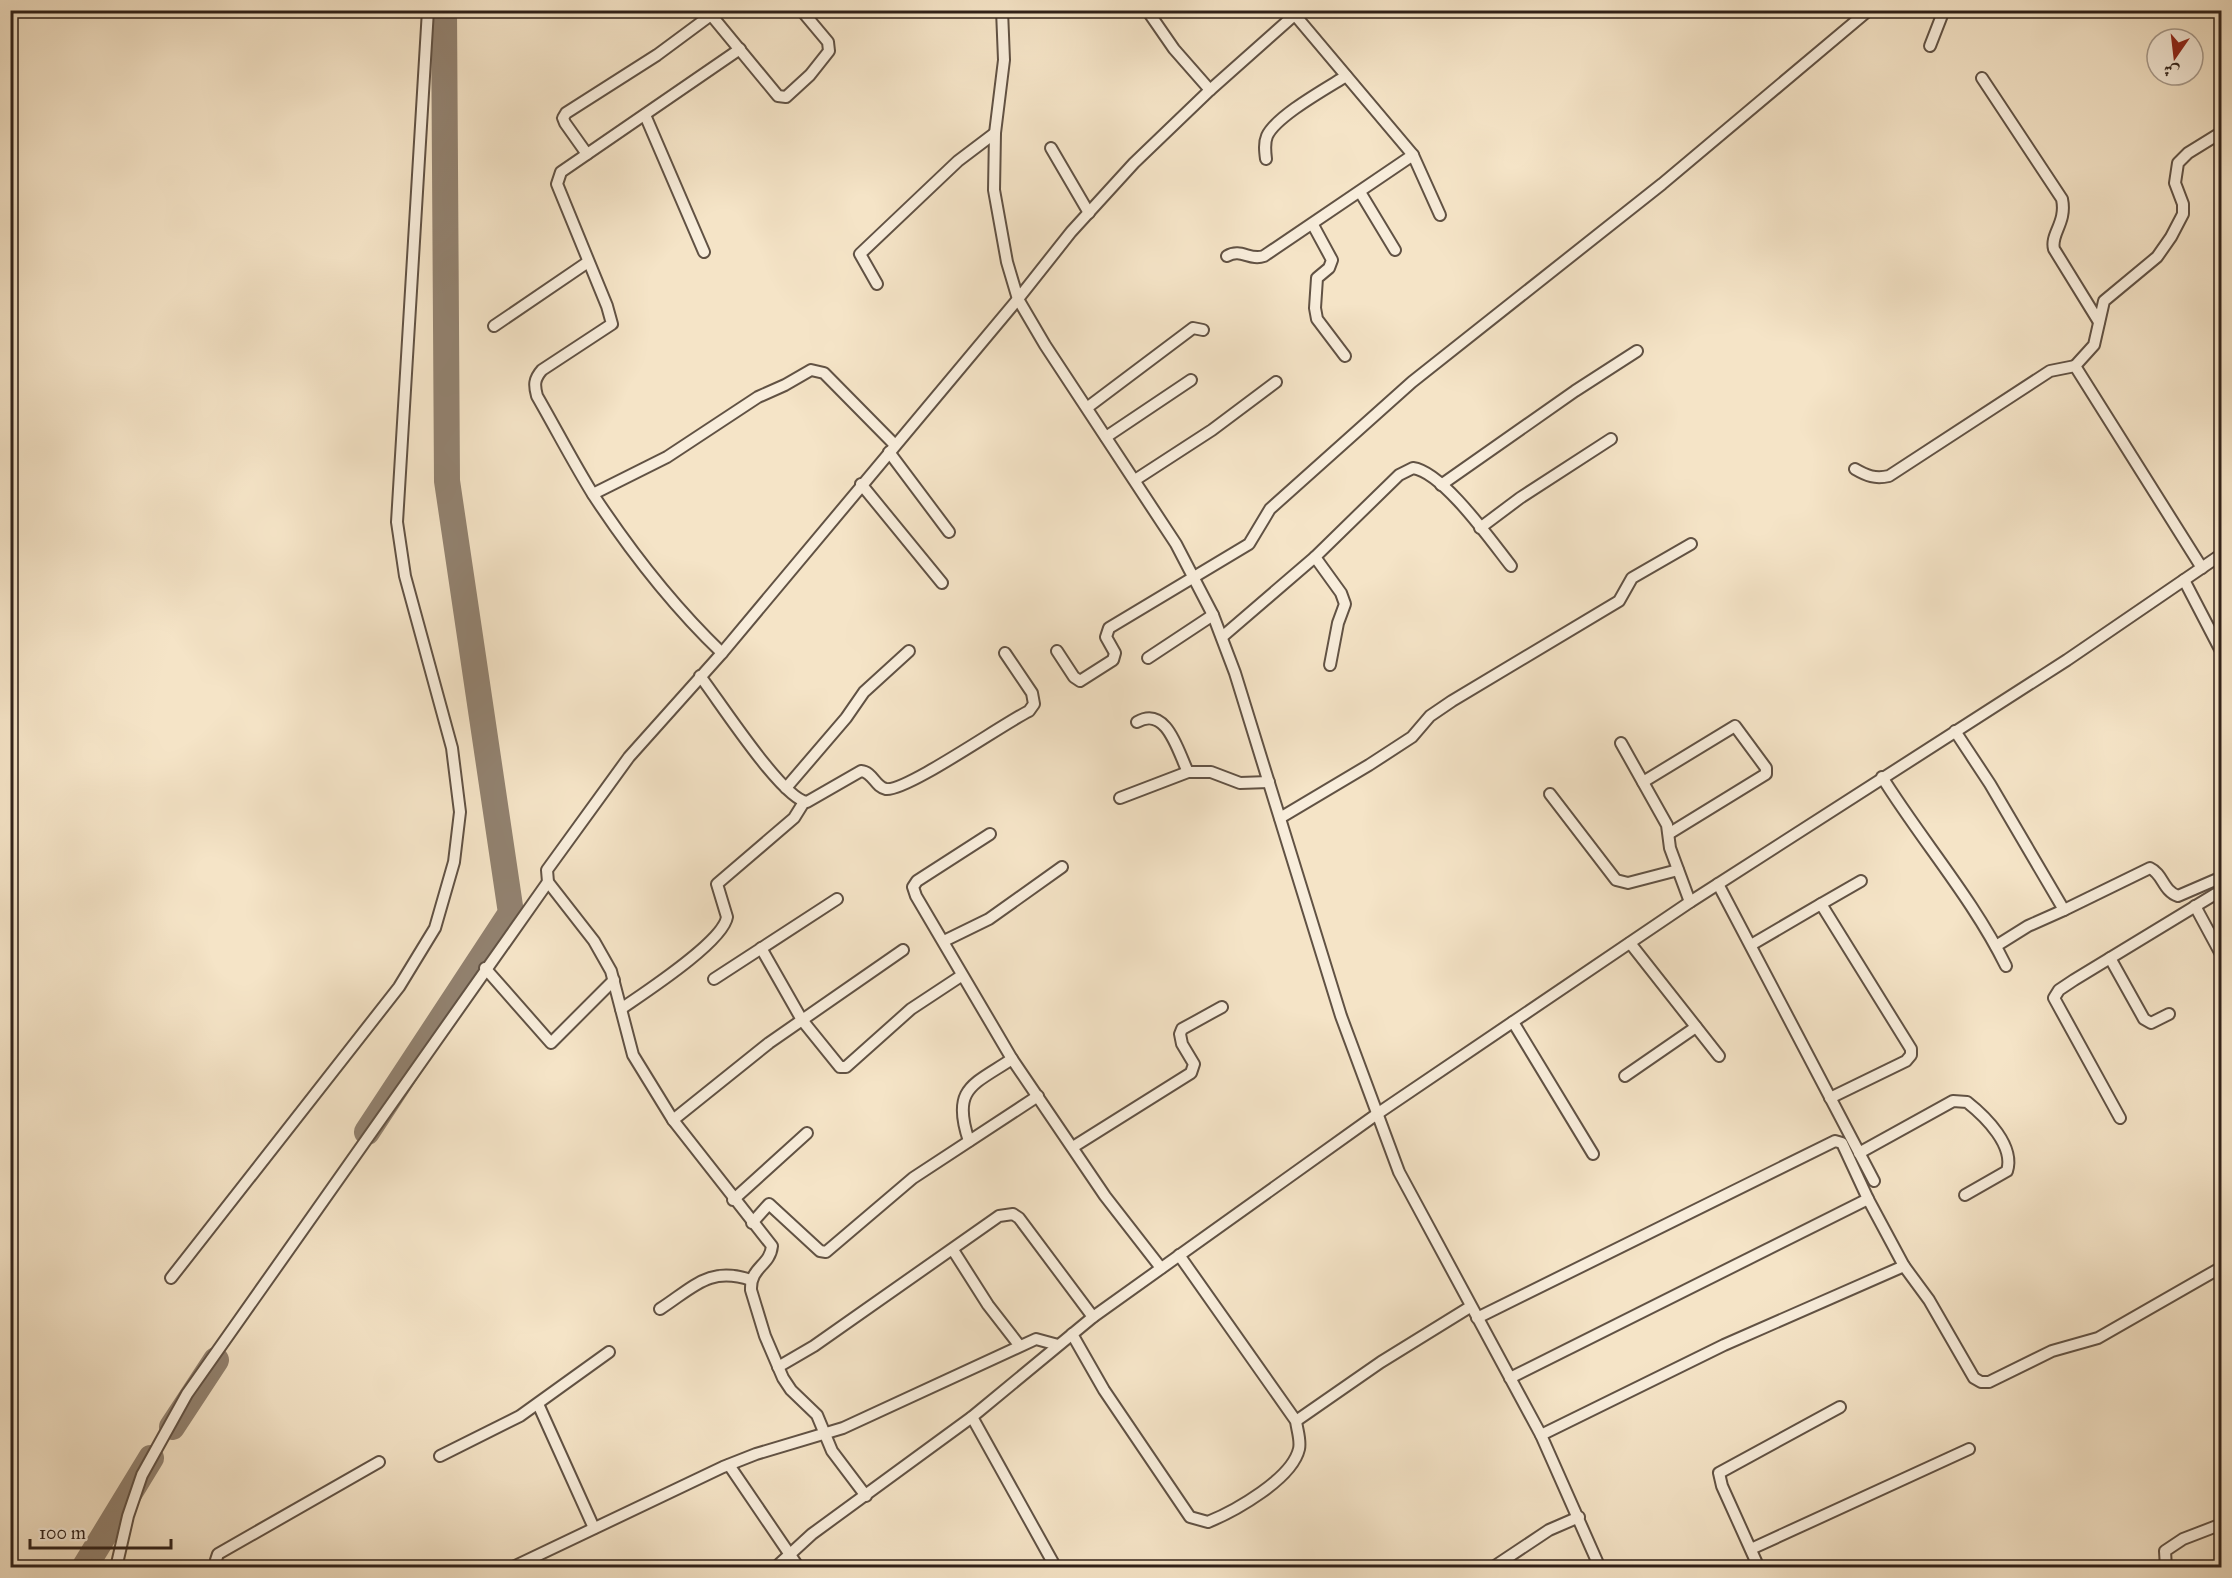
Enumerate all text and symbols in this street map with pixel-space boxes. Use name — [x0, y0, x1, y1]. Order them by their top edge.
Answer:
north arrow — [2145, 27, 2205, 87]
text: ش — [2161, 60, 2181, 82]
scale bar — [30, 1512, 171, 1550]
text: 100 m — [39, 1522, 86, 1544]

